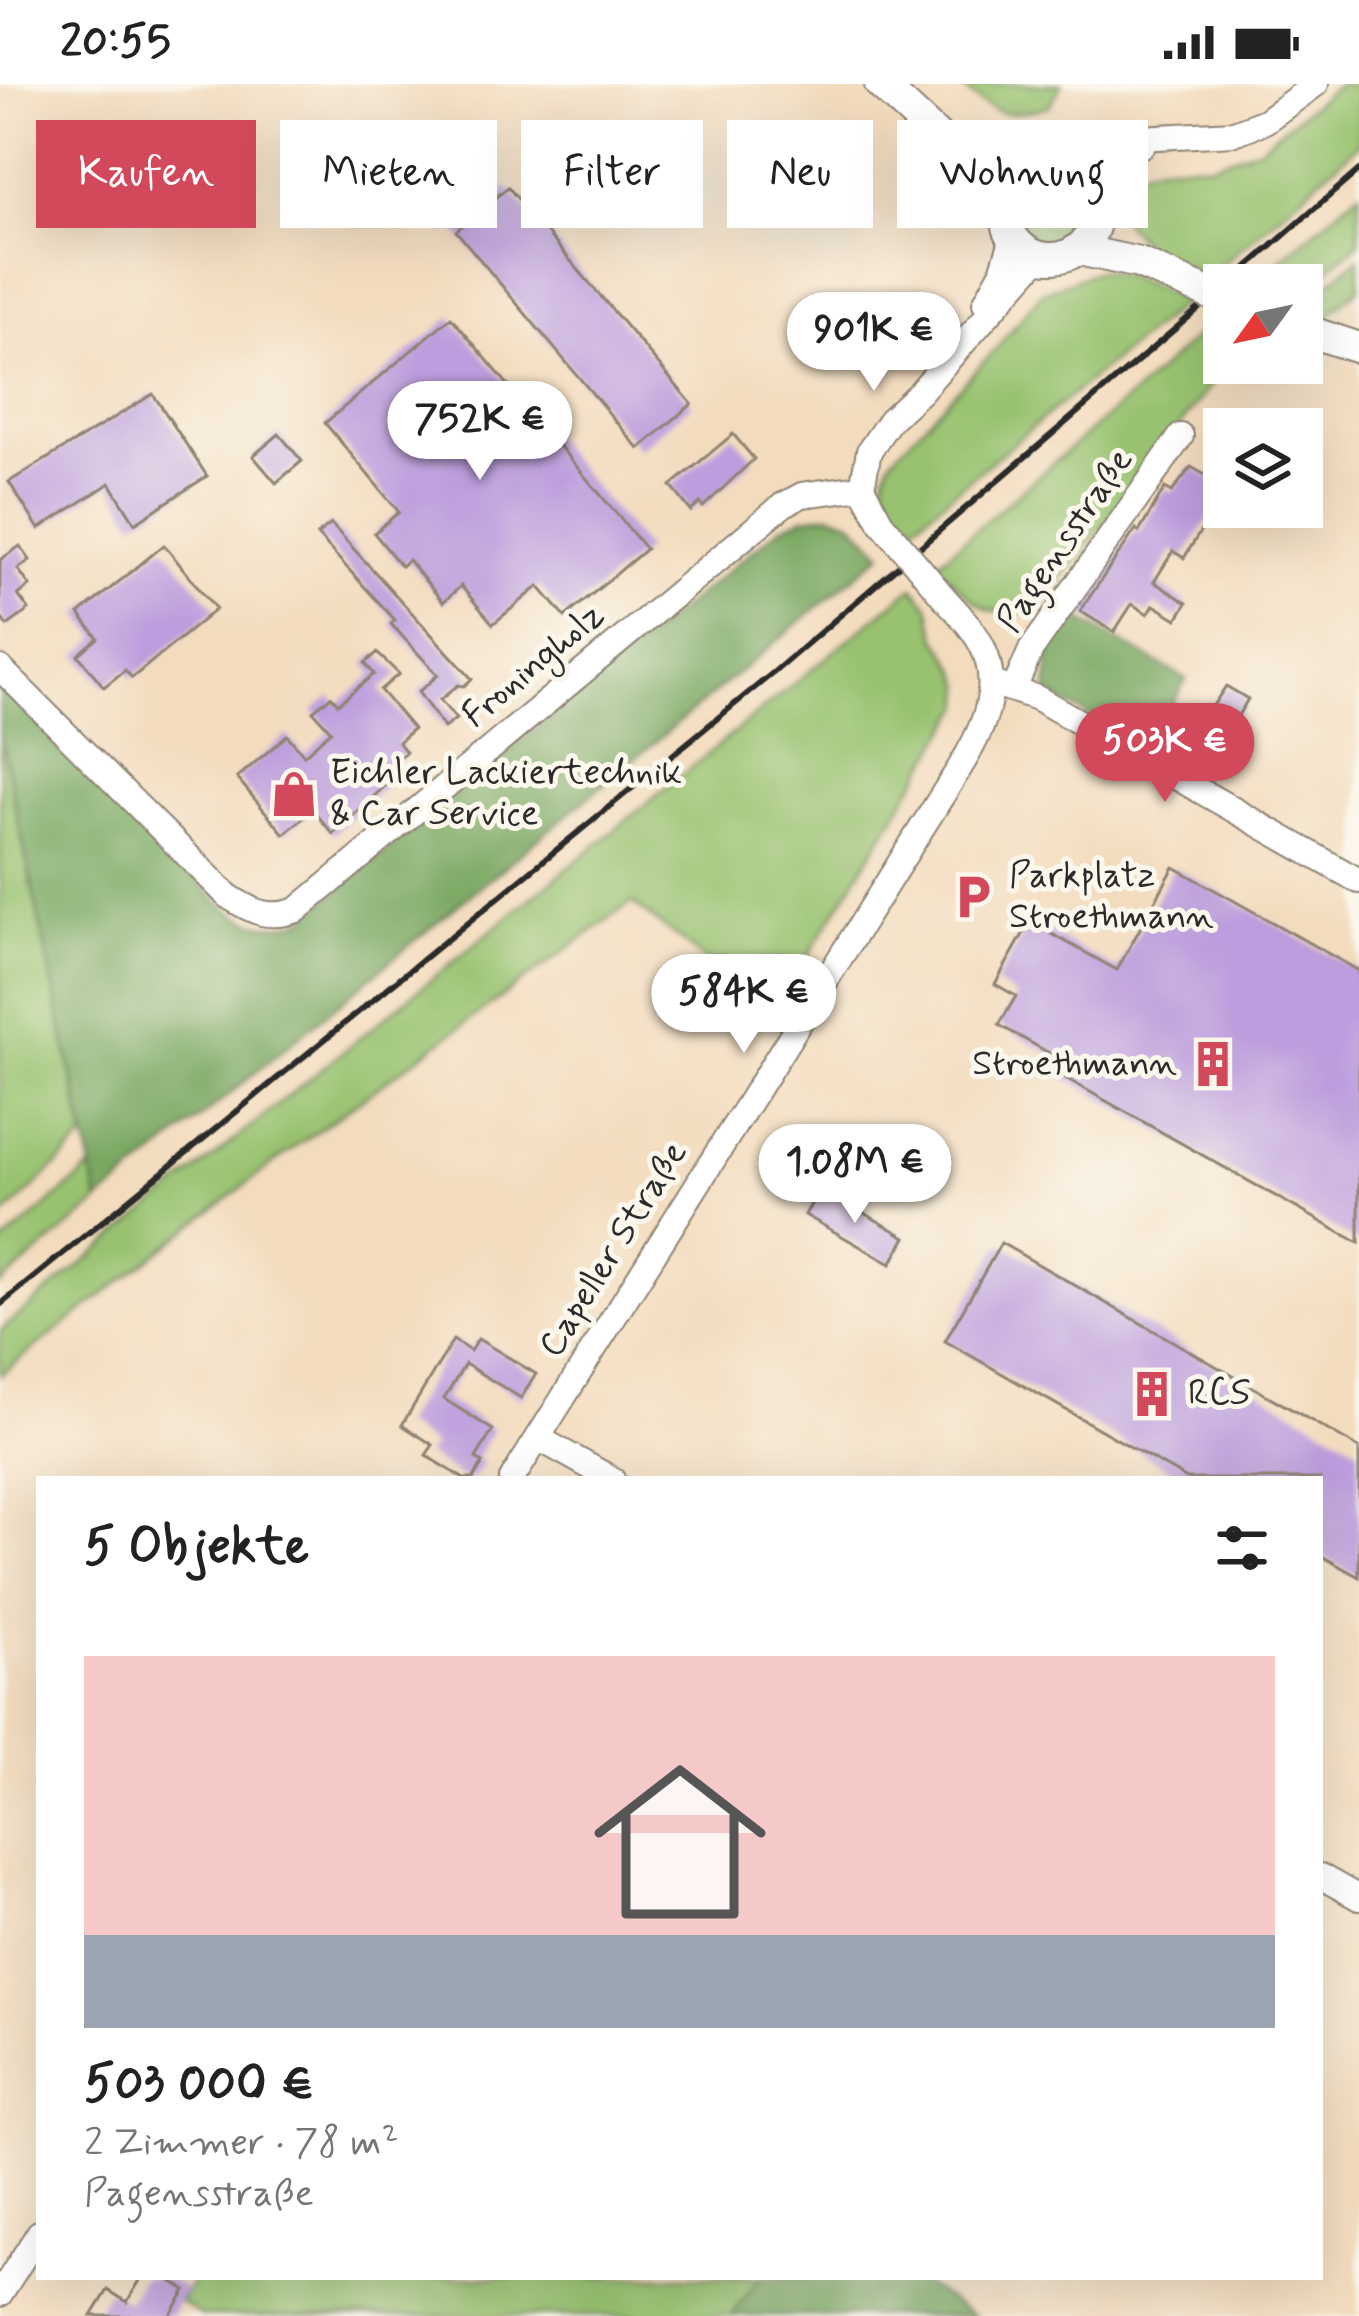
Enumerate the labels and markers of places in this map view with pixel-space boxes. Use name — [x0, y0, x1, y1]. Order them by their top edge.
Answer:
pin: 901K € — [776, 292, 972, 394]
pin: 752K € — [382, 381, 578, 483]
pin: 503K € — [1067, 703, 1263, 805]
place label: Eichler Lackiertechnik & Car Service — [330, 750, 682, 838]
shop icon: Eichler Lackiertechnik & Car Service — [269, 769, 319, 819]
place label: Parkplatz Stroethmann — [1009, 853, 1214, 941]
parking icon: Parkplatz Stroethmann — [948, 872, 998, 922]
pin: 584K € — [646, 954, 842, 1056]
building icon: Stroethmann — [1188, 1039, 1238, 1089]
place label: Stroethmann — [972, 1041, 1177, 1088]
pin: 1.08M € — [744, 1124, 966, 1226]
building icon: RCS — [1127, 1369, 1177, 1419]
place label: RCS — [1188, 1371, 1250, 1418]

